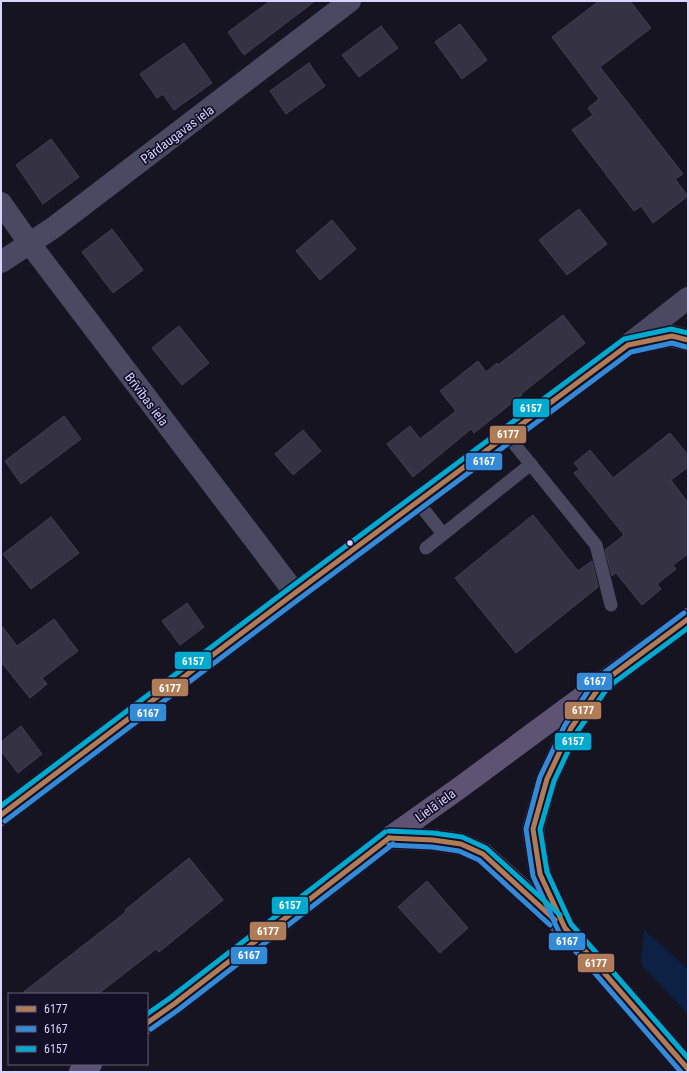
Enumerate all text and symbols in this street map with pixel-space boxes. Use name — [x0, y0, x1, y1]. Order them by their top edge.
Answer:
street label: Pārdaugavas iela — [138, 102, 217, 167]
street label: Brīvības iela — [122, 370, 171, 429]
line badge: 6157 — [512, 398, 550, 418]
text: 6157 — [520, 402, 543, 415]
line badge: 6177 — [489, 425, 527, 444]
text: 6177 — [497, 428, 520, 441]
line badge: 6167 — [465, 452, 503, 471]
text: 6167 — [473, 455, 496, 468]
unlabelled marker — [345, 538, 355, 548]
line badge: 6157 — [174, 651, 212, 670]
text: 6157 — [182, 655, 205, 668]
line badge: 6167 — [576, 672, 613, 691]
text: 6167 — [584, 675, 607, 688]
line badge: 6177 — [151, 678, 189, 697]
text: 6177 — [159, 682, 182, 695]
line badge: 6177 — [564, 701, 602, 720]
line badge: 6167 — [129, 703, 167, 722]
text: 6177 — [572, 704, 595, 717]
text: 6167 — [137, 707, 160, 720]
line badge: 6157 — [554, 732, 592, 751]
text: 6157 — [562, 735, 585, 748]
street label: Lielā iela — [412, 786, 458, 825]
line badge: 6157 — [271, 896, 309, 915]
text: 6157 — [279, 899, 302, 912]
line badge: 6177 — [249, 921, 287, 941]
text: 6177 — [257, 925, 280, 938]
line badge: 6167 — [548, 932, 586, 951]
text: 6167 — [556, 935, 579, 948]
line badge: 6167 — [230, 946, 268, 965]
text: 6167 — [238, 949, 261, 962]
line badge: 6177 — [577, 953, 615, 973]
text: 6177 — [585, 957, 608, 970]
legend — [8, 993, 148, 1065]
text: 6177 — [44, 1002, 68, 1016]
text: 6167 — [44, 1022, 68, 1036]
text: 6157 — [44, 1042, 68, 1056]

